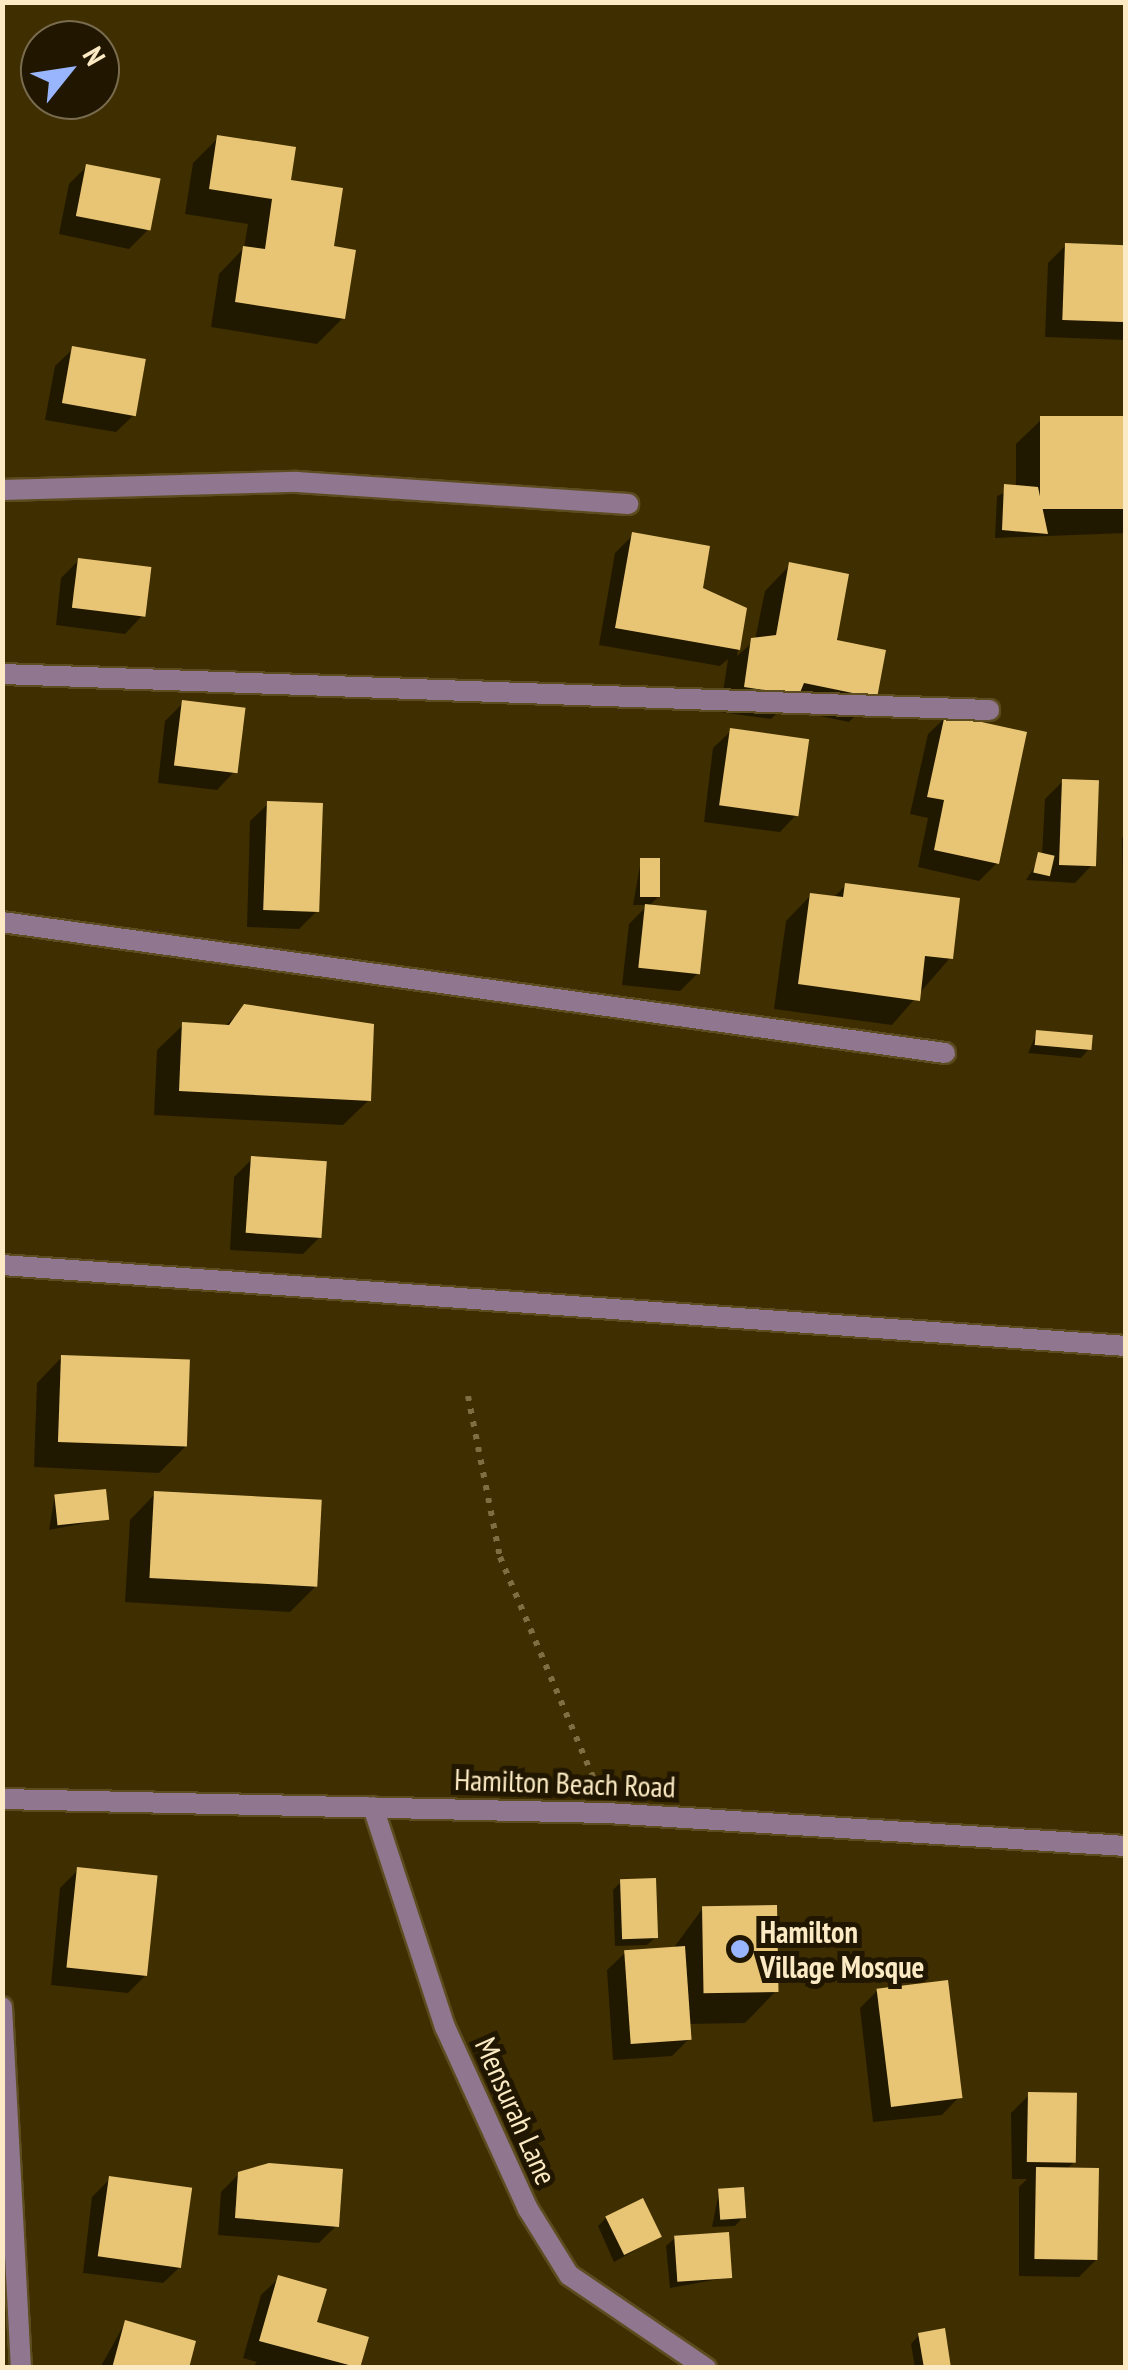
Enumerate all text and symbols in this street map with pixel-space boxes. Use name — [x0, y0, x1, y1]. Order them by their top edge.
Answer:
north arrow — [20, 20, 120, 120]
text: N — [75, 40, 114, 72]
street label: Hamilton Beach Road — [454, 1761, 676, 1805]
place label: Hamilton Village Mosque — [760, 1914, 924, 1984]
marker: Hamilton Village Mosque — [729, 1938, 751, 1960]
street label: Mensurah Lane — [468, 2032, 564, 2190]

